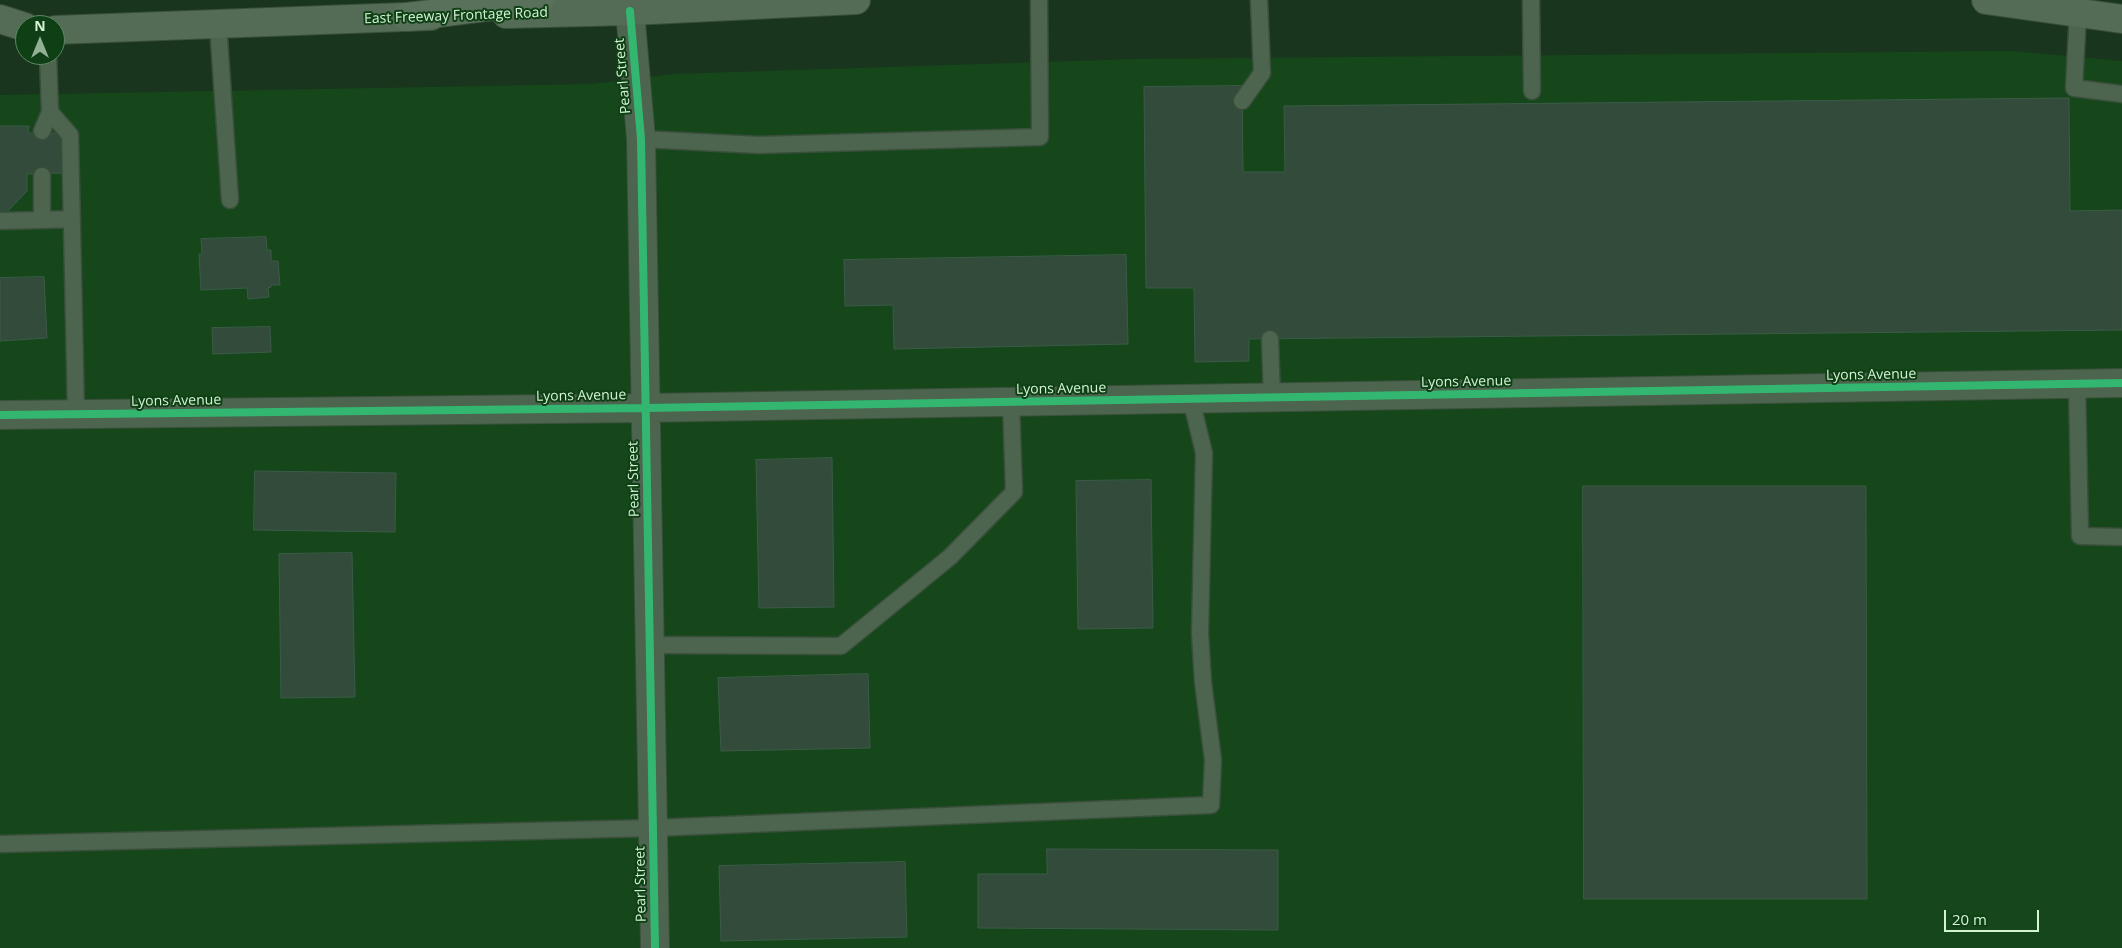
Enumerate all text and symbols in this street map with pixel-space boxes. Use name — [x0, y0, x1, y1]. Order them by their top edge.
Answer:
street label: East Freeway Frontage Road — [364, 4, 548, 28]
north arrow — [15, 15, 65, 65]
text: N — [34, 16, 46, 35]
street label: Pearl Street — [611, 37, 635, 115]
street label: Lyons Avenue — [1826, 366, 1916, 384]
street label: Lyons Avenue — [1421, 373, 1511, 391]
street label: Lyons Avenue — [1016, 380, 1106, 398]
street label: Lyons Avenue — [536, 387, 626, 405]
street label: Lyons Avenue — [131, 392, 221, 410]
street label: Pearl Street — [625, 441, 643, 517]
street label: Pearl Street — [632, 846, 650, 922]
scale bar — [1947, 900, 2042, 932]
text: 20 m — [1952, 909, 1987, 929]

